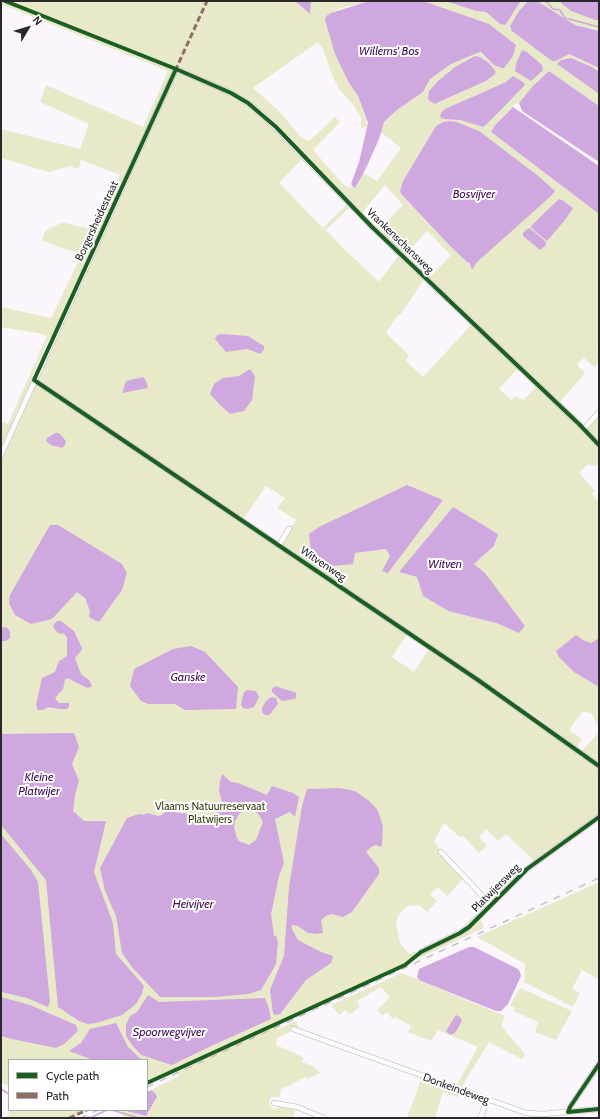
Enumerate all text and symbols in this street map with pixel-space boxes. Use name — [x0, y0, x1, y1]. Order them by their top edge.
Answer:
north arrow — [8, 8, 48, 48]
text: N — [30, 13, 45, 28]
water label: Willems' Bos — [359, 44, 419, 58]
street label: Borgersheidestraat — [73, 179, 121, 263]
water label: Bosvijver — [453, 187, 495, 201]
street label: Vrankenschansweg — [364, 206, 436, 276]
street label: Witvenweg — [298, 544, 348, 584]
water label: Witven — [428, 557, 462, 571]
water label: Ganske — [170, 670, 206, 684]
water label: Kleine Platwijer — [18, 770, 60, 798]
park label: Vlaams Natuurreservaat Platwijers — [155, 800, 265, 826]
street label: Platwijersweg — [469, 861, 523, 915]
water label: Heivijver — [173, 897, 213, 911]
water label: Spoorwegvijver — [133, 1025, 205, 1039]
legend — [8, 1059, 148, 1111]
text: Cycle path — [46, 1068, 99, 1083]
street label: Donkeindeweg — [421, 1071, 491, 1107]
text: Path — [46, 1088, 69, 1103]

